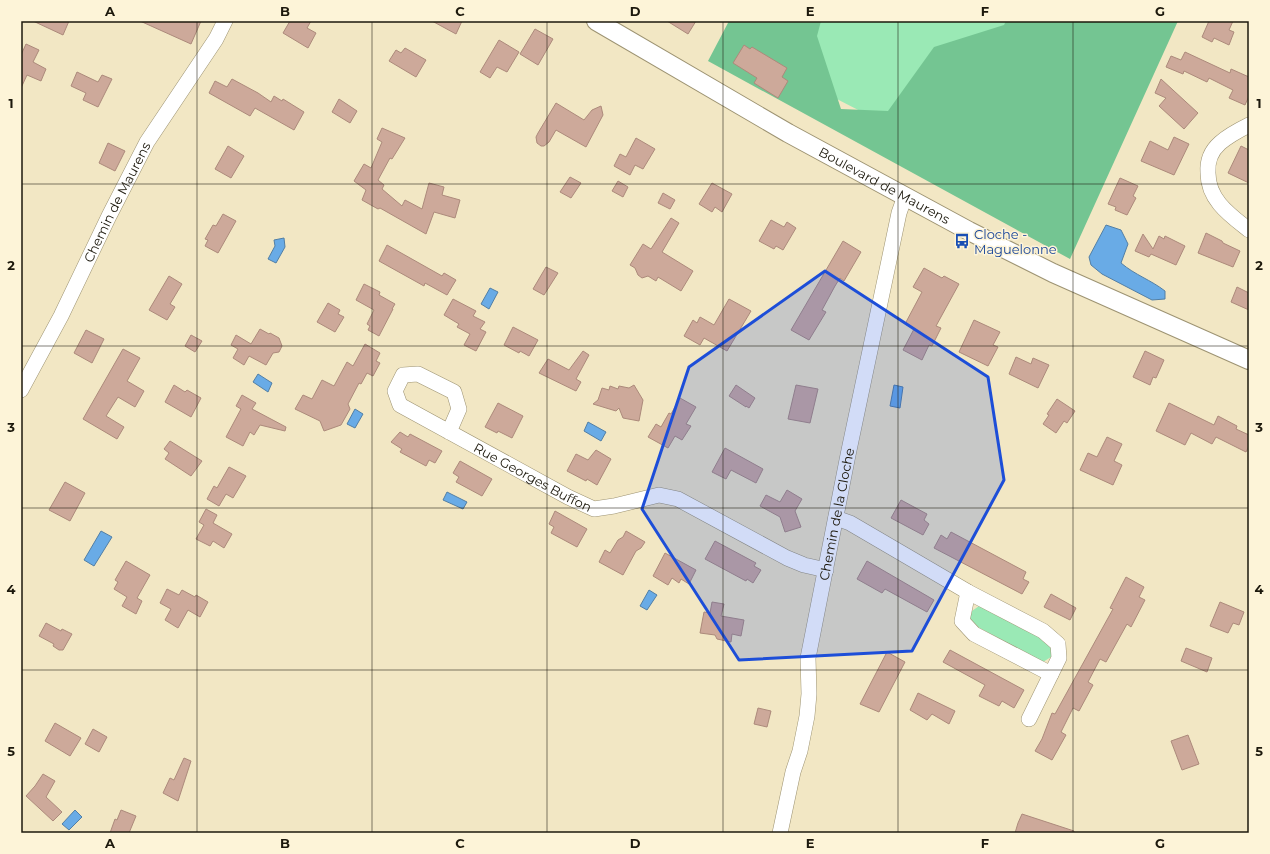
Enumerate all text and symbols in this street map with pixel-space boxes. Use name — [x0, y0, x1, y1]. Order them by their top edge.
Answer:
text: A — [104, 3, 116, 19]
text: B — [280, 3, 290, 19]
text: C — [455, 3, 465, 19]
text: D — [630, 3, 641, 19]
text: E — [806, 3, 815, 19]
text: F — [981, 3, 989, 19]
text: G — [1155, 3, 1165, 19]
text: 1 — [8, 95, 14, 111]
text: 1 — [1256, 95, 1262, 111]
street label: Chemin de Maurens — [80, 139, 154, 265]
street label: Boulevard de Maurens — [816, 143, 953, 227]
place label: Cloche - Maguelonne — [974, 226, 1057, 257]
bus stop icon: Cloche - Maguelonne — [953, 232, 971, 250]
text: 2 — [7, 257, 15, 273]
text: 2 — [1255, 257, 1263, 273]
text: 3 — [6, 419, 15, 435]
text: 3 — [1254, 419, 1263, 435]
street label: Rue Georges Buffon — [471, 439, 594, 515]
street label: Chemin de la Cloche — [815, 446, 857, 582]
text: 4 — [7, 581, 16, 597]
text: 4 — [1255, 581, 1264, 597]
text: 5 — [7, 743, 15, 759]
text: 5 — [1255, 743, 1263, 759]
text: A — [104, 835, 116, 851]
text: B — [280, 835, 290, 851]
text: C — [455, 835, 465, 851]
text: D — [630, 835, 641, 851]
text: E — [806, 835, 815, 851]
text: F — [981, 835, 989, 851]
text: G — [1155, 835, 1165, 851]

